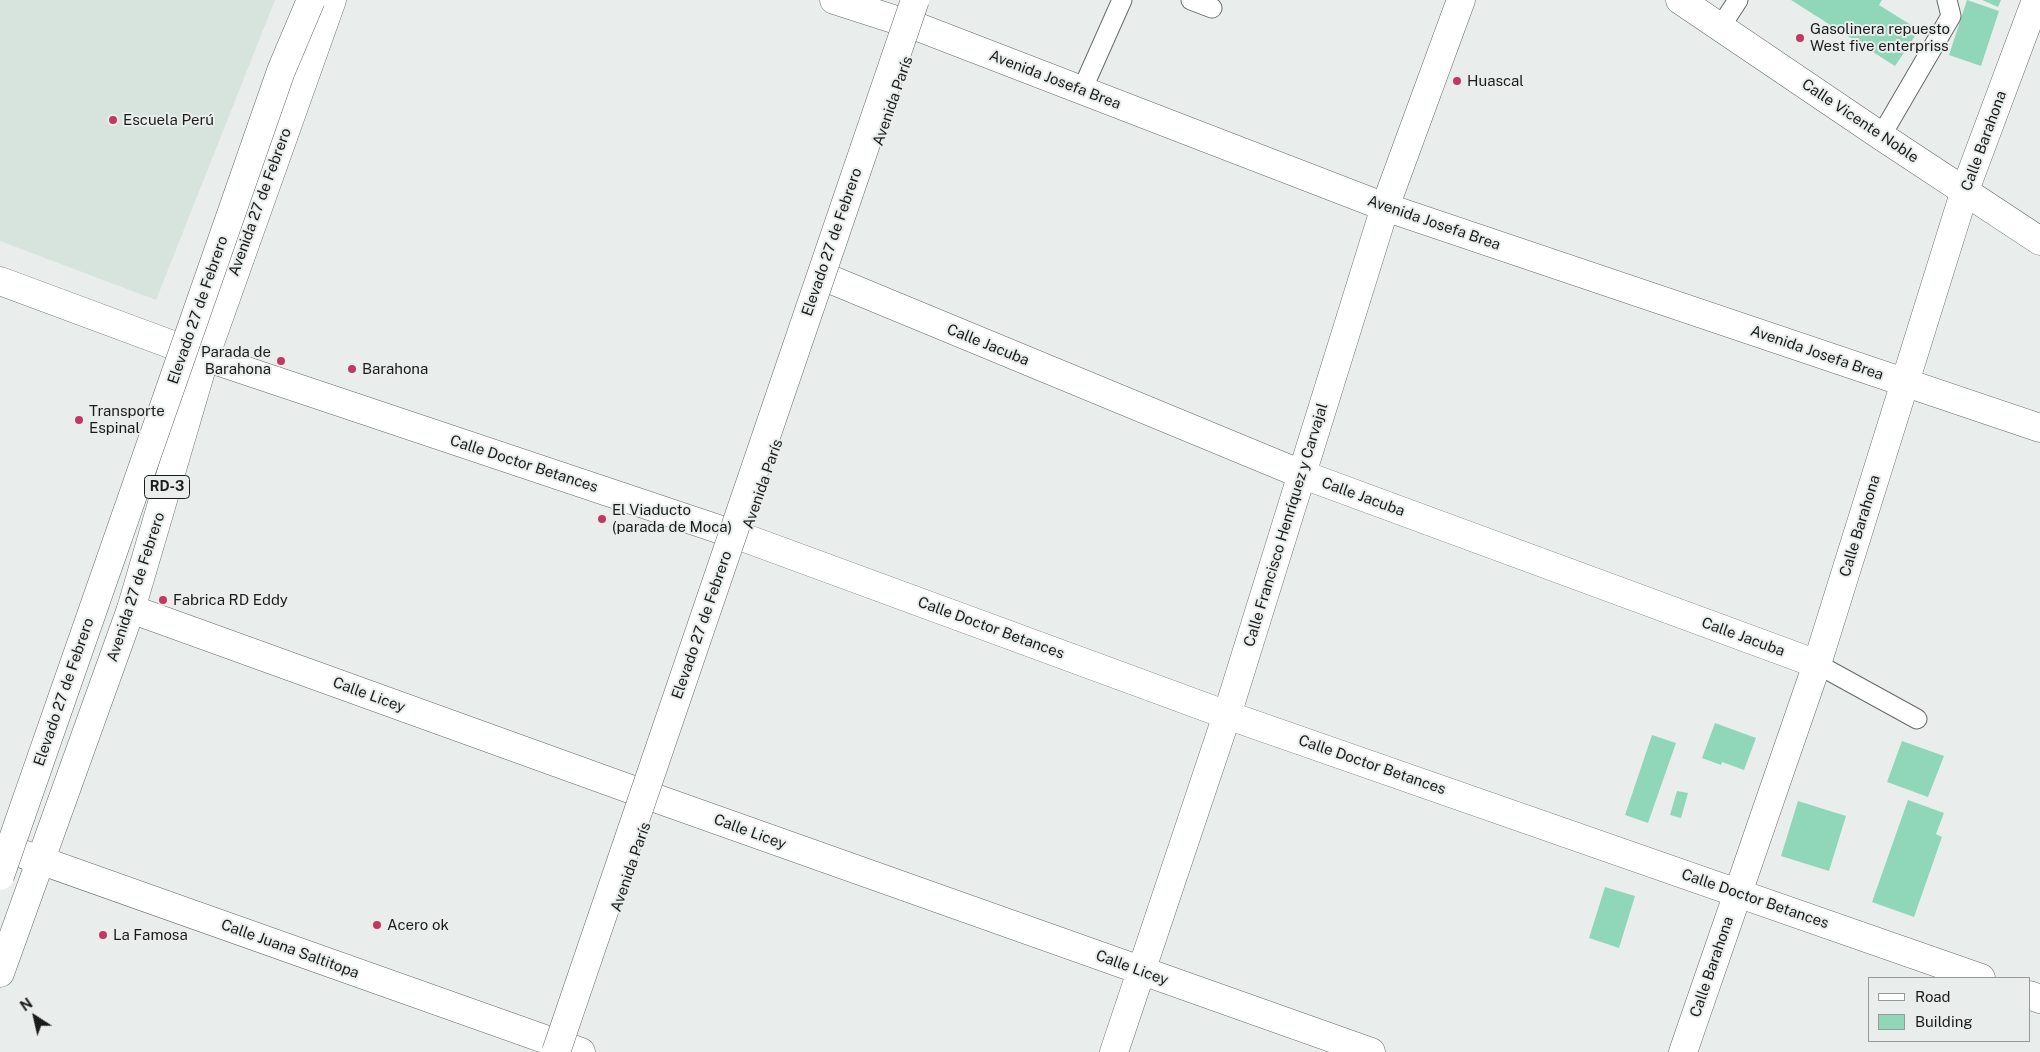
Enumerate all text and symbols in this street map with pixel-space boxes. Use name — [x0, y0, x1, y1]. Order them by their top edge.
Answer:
place label: Gasolinera repuesto West five enterpriss — [1810, 20, 1950, 55]
marker: Gasolinera repuesto West five enterpriss — [1794, 32, 1806, 44]
street label: Avenida Josefa Brea — [987, 47, 1123, 113]
street label: Avenida París — [869, 54, 917, 148]
place label: Huascal — [1467, 72, 1524, 90]
marker: Huascal — [1451, 75, 1463, 87]
street label: Calle Vicente Noble — [1798, 75, 1922, 167]
street label: Calle Barahona — [1958, 88, 2010, 194]
place label: Escuela Perú — [123, 111, 214, 129]
marker: Escuela Perú — [107, 114, 119, 126]
street label: Avenida 27 de Febrero — [225, 126, 295, 278]
street label: Elevado 27 de Febrero — [798, 165, 866, 319]
street label: Avenida Josefa Brea — [1365, 192, 1503, 254]
street label: Elevado 27 de Febrero — [164, 233, 232, 387]
street label: Calle Jacuba — [944, 320, 1032, 370]
street label: Avenida Josefa Brea — [1748, 322, 1886, 384]
place label: Parada de Barahona — [201, 343, 271, 378]
marker: Parada de Barahona — [275, 355, 287, 367]
place label: Barahona — [362, 360, 428, 378]
marker: Barahona — [346, 363, 358, 375]
street label: Calle Francisco Henríquez y Carvajal — [1240, 401, 1332, 649]
place label: Transporte Espinal — [89, 402, 165, 437]
marker: Transporte Espinal — [73, 414, 85, 426]
street label: Calle Doctor Betances — [448, 432, 600, 496]
street label: Avenida París — [739, 437, 787, 531]
street label: Calle Barahona — [1836, 473, 1884, 579]
street label: Calle Jacuba — [1319, 474, 1407, 520]
road number: RD-3 — [144, 476, 190, 498]
place label: El Viaducto (parada de Moca) — [612, 501, 732, 536]
street label: Avenida 27 de Febrero — [103, 510, 169, 664]
marker: El Viaducto (parada de Moca) — [596, 513, 608, 525]
street label: Elevado 27 de Febrero — [668, 548, 736, 702]
place label: Fabrica RD Eddy — [173, 591, 288, 609]
street label: Calle Doctor Betances — [915, 593, 1067, 663]
marker: Fabrica RD Eddy — [157, 594, 169, 606]
street label: Calle Jacuba — [1699, 614, 1787, 660]
street label: Elevado 27 de Febrero — [30, 615, 98, 769]
street label: Calle Licey — [330, 674, 408, 716]
street label: Calle Doctor Betances — [1296, 731, 1448, 799]
street label: Calle Licey — [711, 811, 789, 853]
street label: Avenida París — [607, 820, 655, 914]
street label: Calle Doctor Betances — [1679, 865, 1831, 933]
street label: Calle Barahona — [1686, 914, 1738, 1020]
street label: Calle Juana Saltitopa — [219, 916, 361, 982]
place label: Acero ok — [387, 916, 449, 934]
marker: Acero ok — [371, 919, 383, 931]
place label: La Famosa — [113, 926, 188, 944]
marker: La Famosa — [97, 929, 109, 941]
street label: Calle Licey — [1093, 947, 1171, 989]
legend — [1868, 977, 2030, 1042]
text: Road — [1915, 988, 1951, 1005]
north arrow — [10, 992, 60, 1042]
text: N — [17, 995, 35, 1014]
text: Building — [1915, 1013, 1973, 1030]

